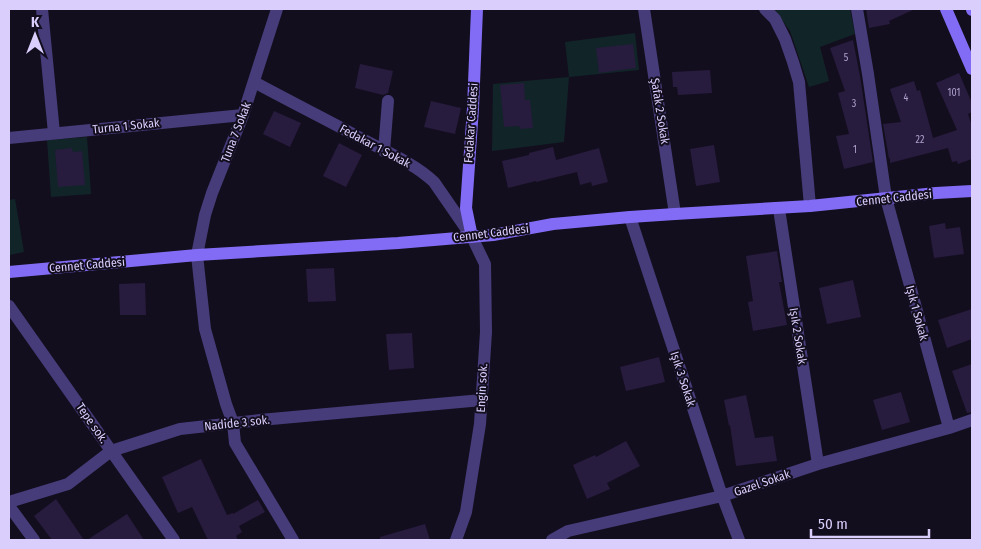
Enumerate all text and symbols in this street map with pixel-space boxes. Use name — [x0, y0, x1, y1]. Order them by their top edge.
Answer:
north arrow — [10, 10, 60, 60]
text: K — [31, 14, 40, 31]
house number: 5 — [844, 52, 849, 64]
street label: Şafak 2 Sokak — [648, 77, 672, 145]
street label: Fedakar Caddesi — [461, 83, 481, 163]
house number: 101 — [948, 87, 960, 99]
house number: 4 — [904, 92, 909, 104]
house number: 3 — [852, 98, 857, 110]
street label: Tuna 7 Sokak — [218, 100, 254, 164]
street label: Turna 1 Sokak — [92, 115, 161, 136]
street label: Fedakar 1 Sokak — [337, 122, 413, 171]
house number: 22 — [916, 134, 925, 146]
house number: 1 — [853, 144, 857, 156]
street label: Cennet Caddesi — [856, 187, 932, 209]
street label: Cennet Caddesi — [452, 221, 530, 245]
street label: Cennet Caddesi — [49, 255, 125, 275]
street label: Işık 1 Sokak — [903, 284, 931, 342]
street label: Işık 2 Sokak — [787, 307, 809, 366]
street label: Işık 3 Sokak — [668, 350, 699, 409]
street label: Engin sok. — [474, 363, 490, 413]
street label: Tepe sok. — [73, 400, 111, 446]
street label: Nadide 3 sok. — [204, 413, 271, 433]
street label: Gazel Sokak — [732, 467, 792, 499]
scale bar — [811, 506, 928, 538]
text: 50 m — [818, 515, 848, 533]

